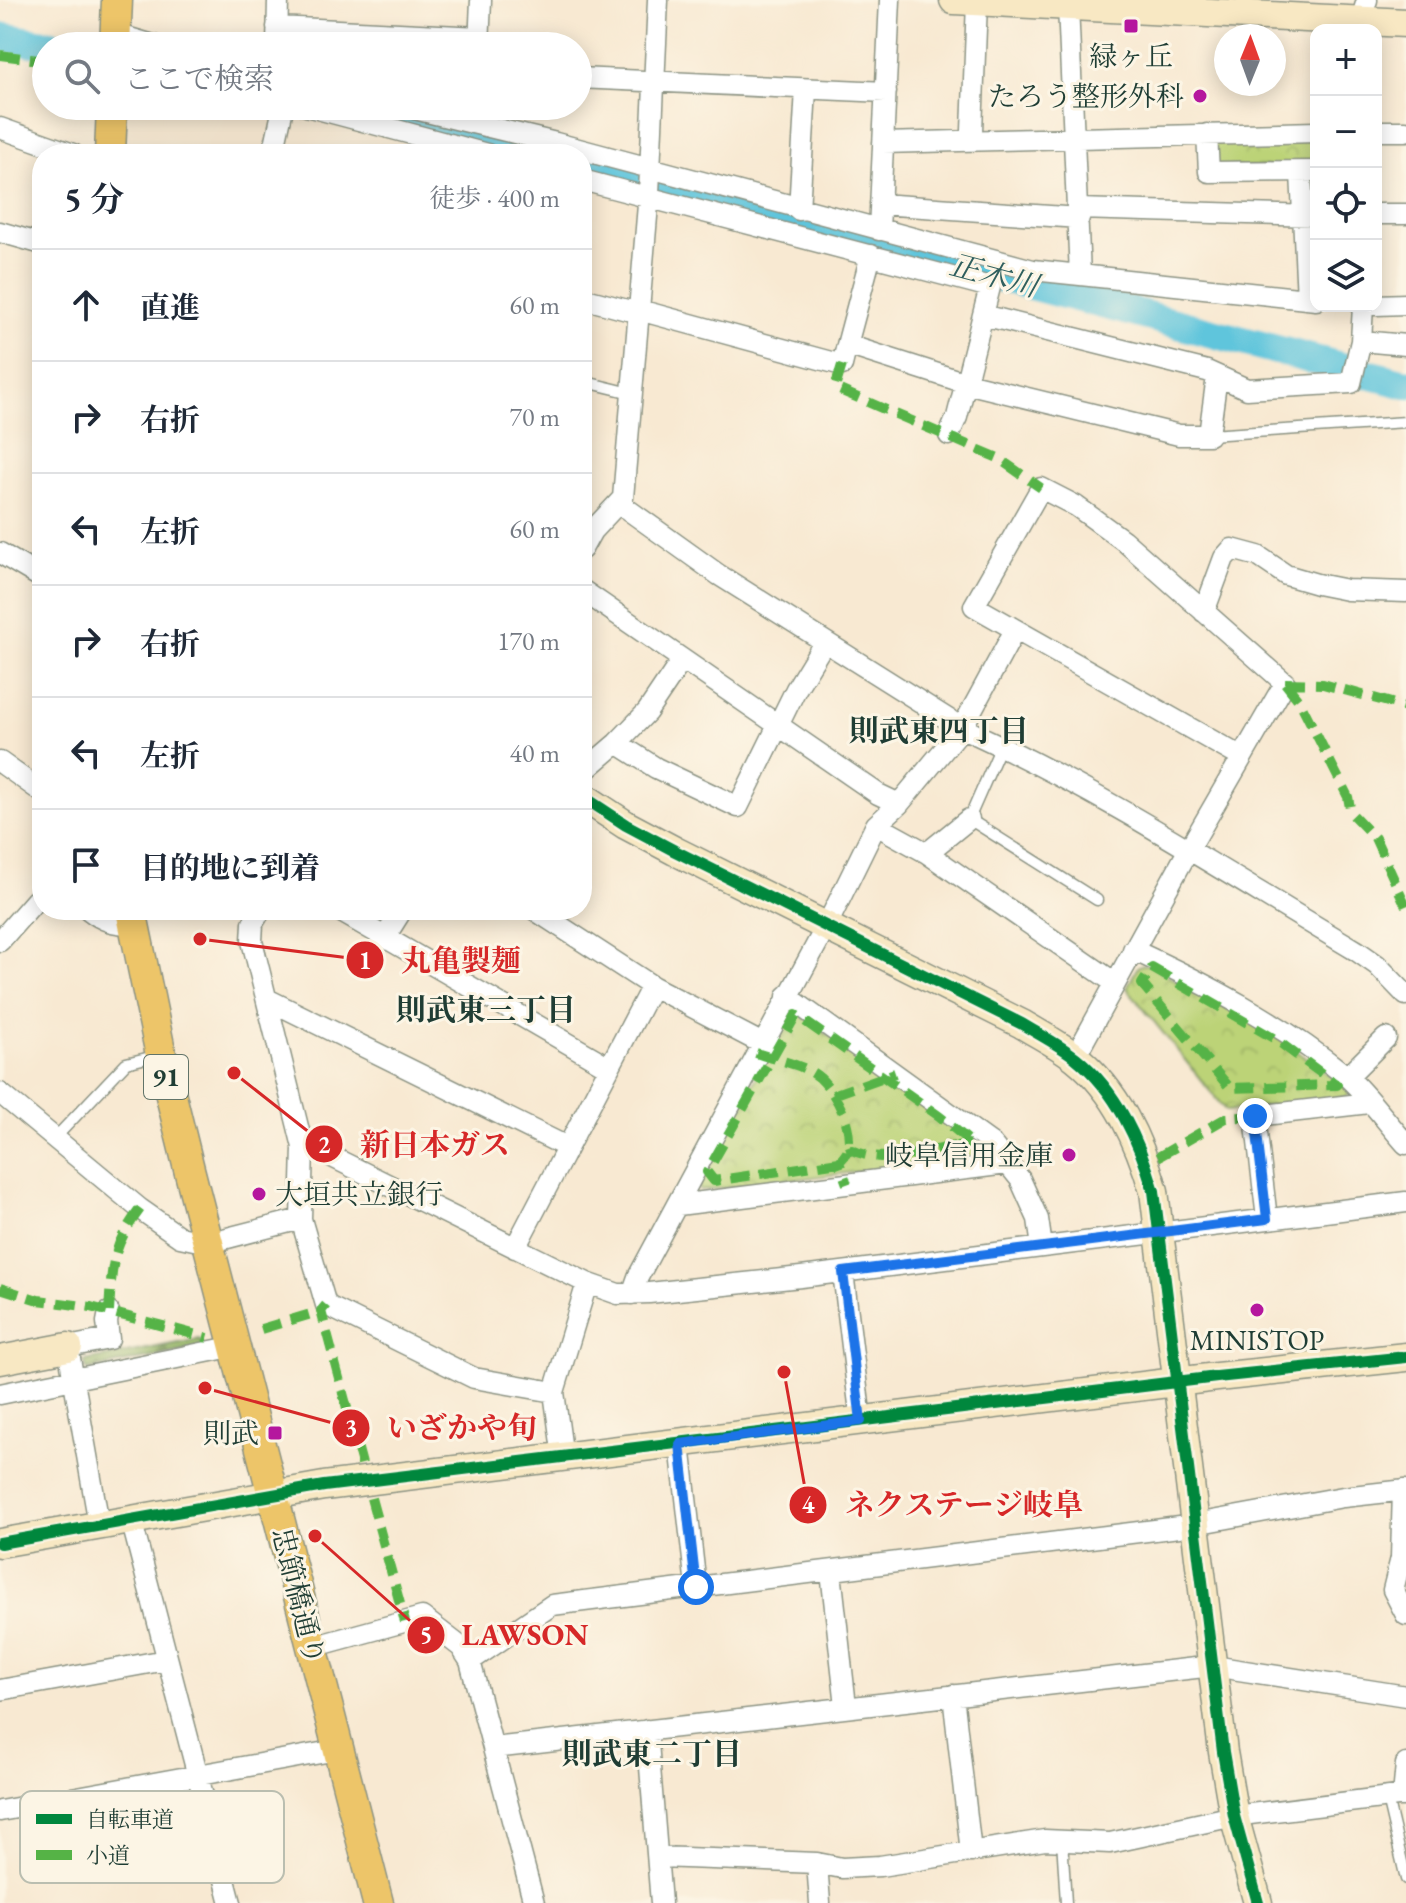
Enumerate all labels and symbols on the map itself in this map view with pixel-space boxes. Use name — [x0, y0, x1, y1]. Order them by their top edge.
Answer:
marker: 緑ヶ丘 — [1122, 17, 1140, 35]
north arrow — [1214, 24, 1286, 96]
place label: 緑ヶ丘 — [1089, 38, 1173, 74]
place label: たろう整形外科 — [988, 78, 1184, 114]
marker: たろう整形外科 — [1191, 87, 1209, 105]
water label: 正木川 — [945, 245, 1045, 306]
district label: 則武東四丁目 — [849, 711, 1029, 750]
callout: 丸亀製麺 — [345, 933, 537, 987]
text: 丸亀製麺 — [401, 941, 521, 980]
text: 1 — [359, 945, 371, 976]
district label: 則武東三丁目 — [396, 990, 576, 1029]
road number: 91 — [144, 1055, 188, 1099]
route end — [1237, 1098, 1273, 1134]
callout: 新日本ガス — [304, 1117, 526, 1171]
text: 新日本ガス — [360, 1125, 510, 1164]
text: 2 — [318, 1129, 331, 1160]
place label: 岐阜信用金庫 — [885, 1137, 1053, 1173]
marker: 岐阜信用金庫 — [1060, 1146, 1078, 1164]
place label: 大垣共立銀行 — [275, 1176, 443, 1212]
marker: 大垣共立銀行 — [250, 1185, 268, 1203]
marker: MINISTOP — [1248, 1301, 1266, 1319]
place label: MINISTOP — [1190, 1322, 1324, 1358]
callout: いざかや旬 — [331, 1401, 553, 1455]
text: いざかや旬 — [387, 1408, 537, 1447]
text: 3 — [345, 1412, 357, 1443]
place label: 則武 — [203, 1415, 259, 1451]
marker: 則武 — [266, 1424, 284, 1442]
callout: ネクステージ岐阜 — [788, 1478, 1100, 1532]
text: ネクステージ岐阜 — [845, 1485, 1083, 1524]
text: 4 — [802, 1489, 815, 1520]
street label: 忠節橋通り — [265, 1524, 333, 1668]
route start — [678, 1569, 714, 1605]
callout: LAWSON — [406, 1608, 605, 1662]
text: LAWSON — [461, 1615, 589, 1654]
text: 5 — [420, 1619, 432, 1650]
district label: 則武東二丁目 — [562, 1734, 742, 1773]
legend — [20, 1791, 284, 1883]
text: 自転車道 — [86, 1805, 174, 1834]
text: 小道 — [86, 1841, 130, 1870]

